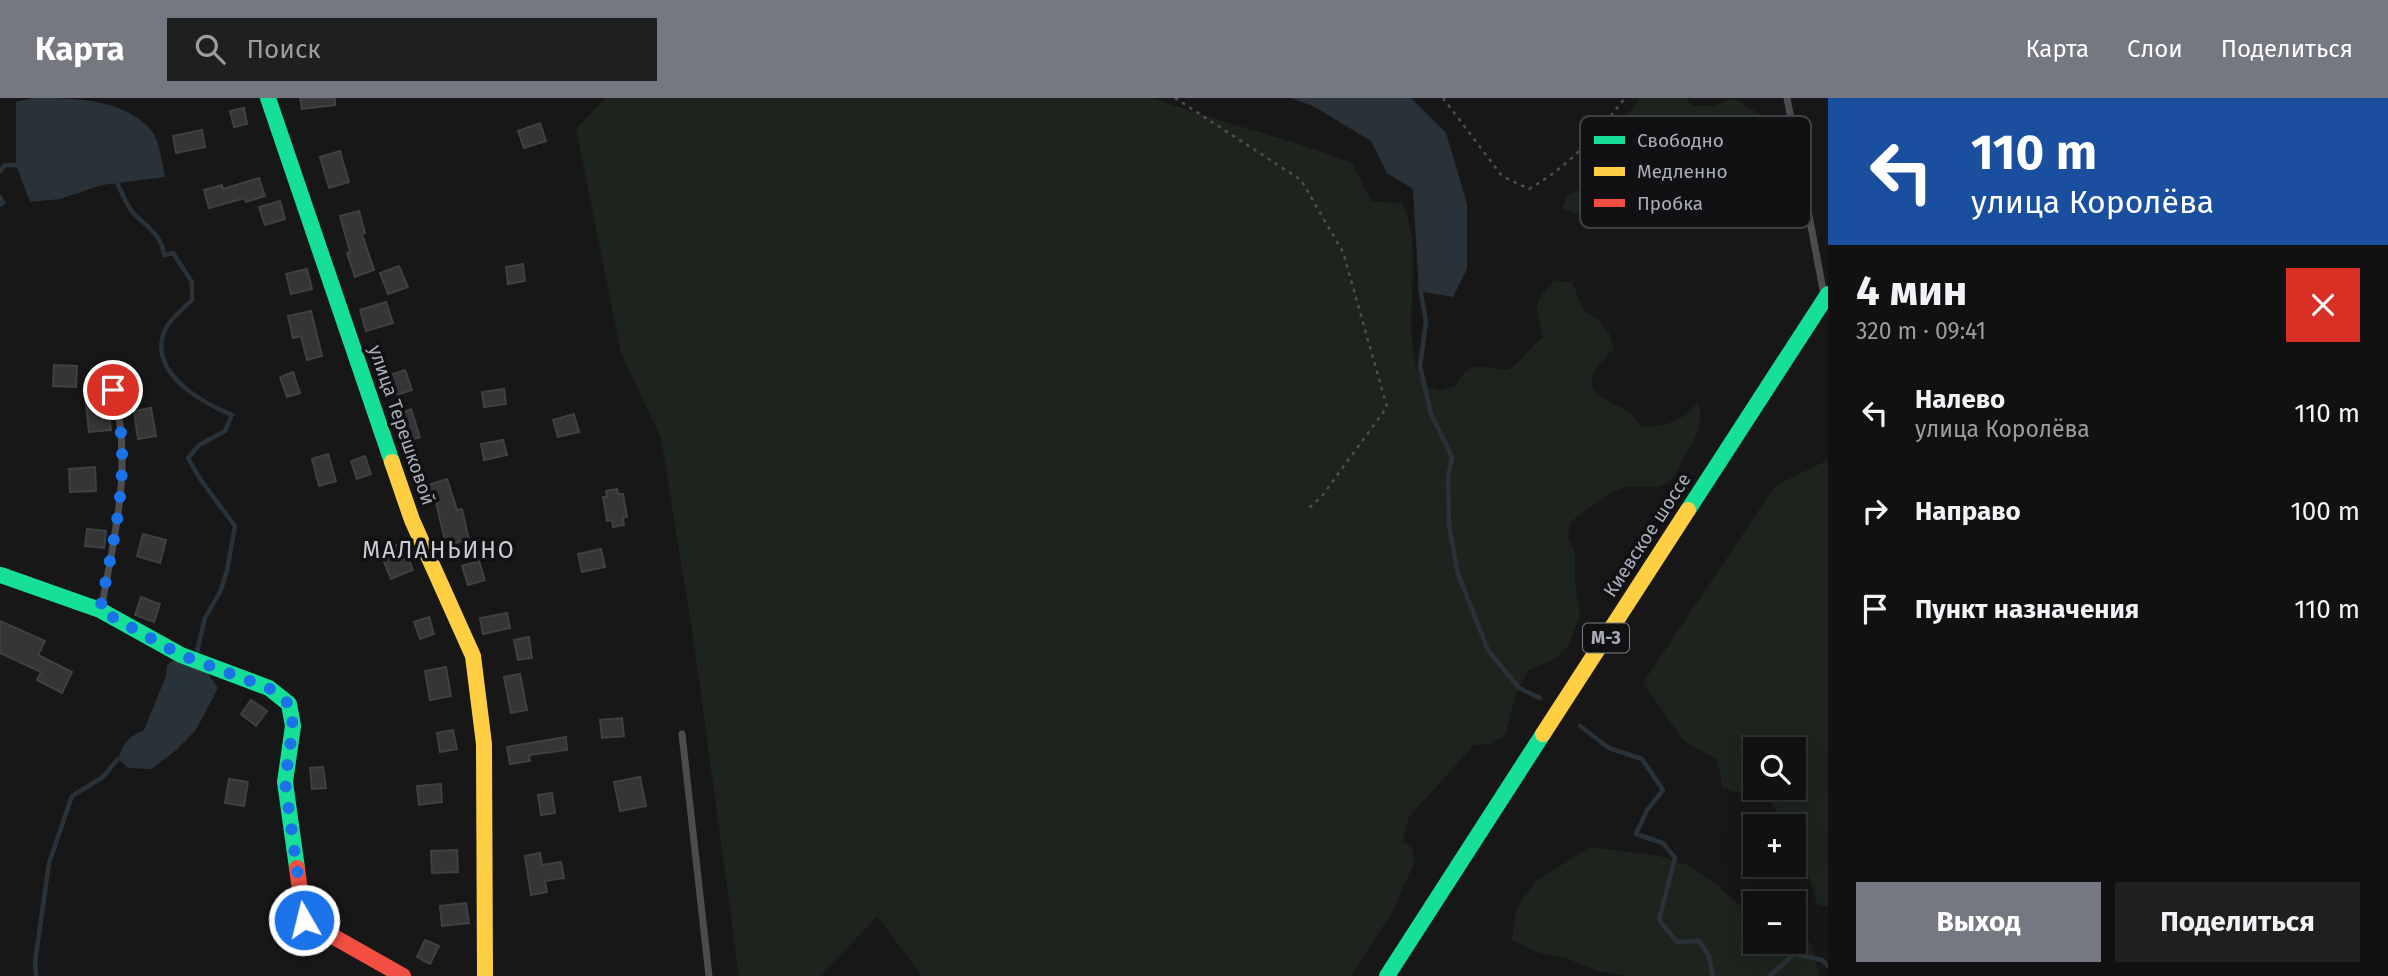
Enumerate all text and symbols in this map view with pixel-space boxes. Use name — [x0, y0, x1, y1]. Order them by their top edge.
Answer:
search box — [167, 18, 657, 81]
text: Карта — [35, 29, 125, 69]
icon: search — [191, 30, 229, 68]
text: Поиск — [247, 34, 321, 65]
text: Карта — [2025, 35, 2089, 63]
text: Слои — [2127, 35, 2183, 63]
text: Поделиться — [2221, 35, 2353, 63]
legend — [1580, 116, 1811, 228]
text: 110 m — [1971, 123, 2097, 182]
icon: left — [1856, 126, 1947, 217]
text: Свободно — [1637, 129, 1724, 152]
text: Медленно — [1637, 160, 1728, 183]
text: улица Королёва — [1971, 183, 2214, 221]
text: Пробка — [1637, 192, 1703, 215]
text: 4 мин — [1856, 266, 1967, 316]
button: close — [2286, 268, 2360, 342]
text: 320 m · 09:41 — [1856, 317, 1986, 345]
street label: улица Терешковой — [364, 342, 440, 508]
pin — [83, 360, 143, 420]
icon: arrive — [94, 371, 132, 409]
text: Налево — [1915, 384, 2005, 415]
icon: left — [1856, 394, 1894, 432]
text: 110 m — [2294, 398, 2360, 429]
text: улица Королёва — [1915, 415, 2090, 443]
street label: Киевское шоссе — [1598, 469, 1696, 601]
icon: right — [1856, 492, 1894, 530]
text: Направо — [1915, 496, 2021, 527]
text: 100 m — [2291, 496, 2360, 527]
district label: МАЛАНЬИНО — [362, 536, 516, 564]
icon: arrive — [1856, 590, 1894, 628]
text: Пункт назначения — [1915, 594, 2139, 625]
text: 110 m — [2294, 594, 2360, 625]
road number: М-3 — [1583, 624, 1629, 652]
map controls — [1743, 737, 1806, 954]
button: search — [1743, 737, 1806, 800]
button: + — [1743, 814, 1806, 877]
button: Выход — [1856, 882, 2101, 962]
button: Поделиться — [2115, 882, 2360, 962]
position arrow — [267, 883, 341, 957]
button: − — [1743, 891, 1806, 954]

